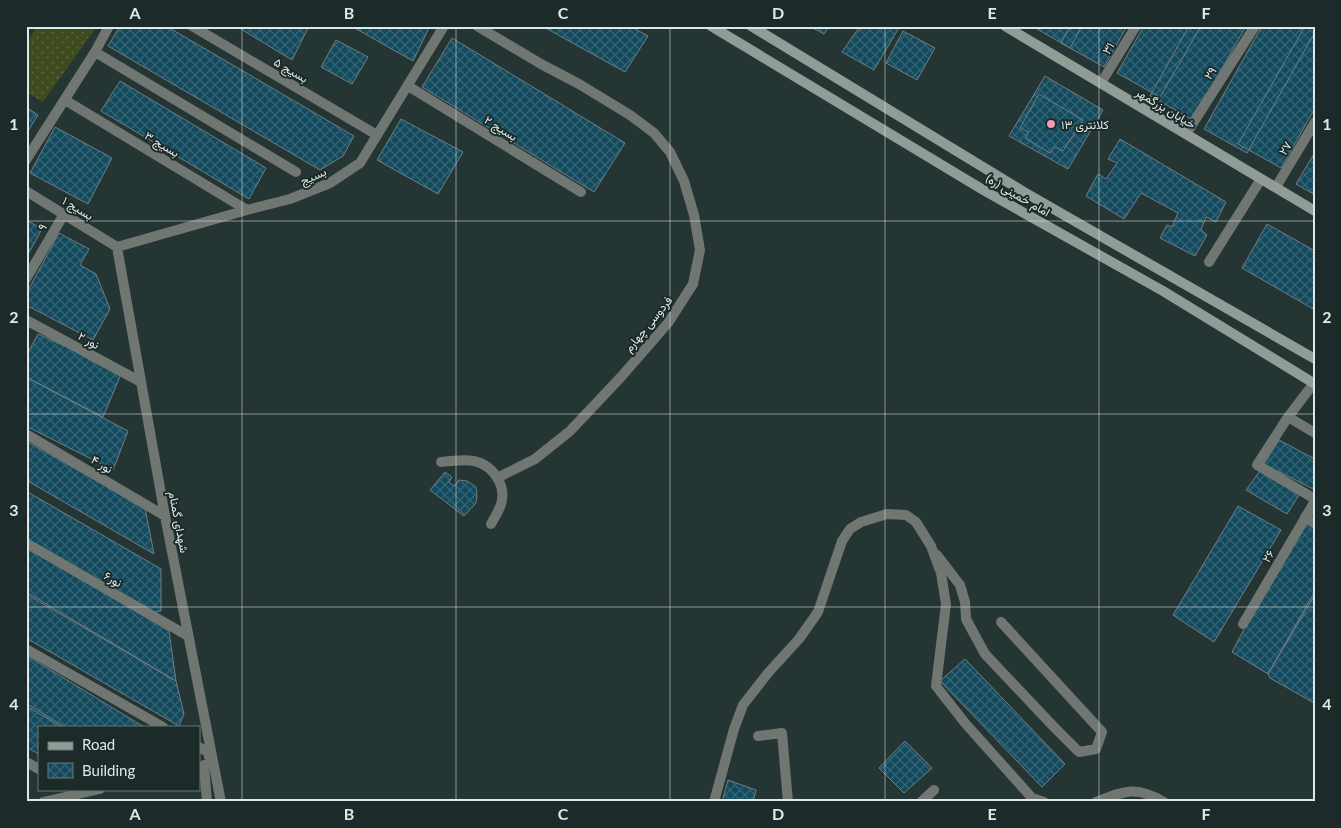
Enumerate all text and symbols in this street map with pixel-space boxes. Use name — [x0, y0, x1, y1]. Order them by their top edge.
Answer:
text: A — [128, 3, 141, 22]
text: B — [344, 3, 354, 22]
text: C — [558, 3, 569, 22]
text: D — [772, 3, 784, 22]
text: E — [987, 3, 997, 22]
text: F — [1201, 3, 1211, 22]
street label: ۳۱ — [1099, 39, 1117, 57]
street label: بسیج ۵ — [270, 54, 311, 88]
street label: ۲۹ — [1200, 64, 1220, 82]
street label: خیابان بزرگمهر — [1132, 84, 1199, 133]
street label: بسیج ۲ — [481, 112, 520, 146]
text: 1 — [9, 114, 19, 133]
text: 1 — [1322, 114, 1332, 133]
place label: کلانتری ۱۳ — [1061, 117, 1109, 133]
marker: کلانتری ۱۳ — [1045, 118, 1057, 130]
street label: بسیج ۳ — [141, 128, 182, 162]
street label: ۲۷ — [1275, 138, 1295, 158]
street label: بسیج — [298, 164, 329, 190]
street label: امام خمینی (ره) — [983, 171, 1053, 220]
street label: بسیج ۱ — [59, 193, 96, 225]
street label: ۹ — [34, 221, 50, 233]
street label: فردوسی چهارم — [621, 293, 676, 356]
text: 2 — [9, 307, 19, 326]
text: 2 — [1322, 307, 1332, 326]
street label: نور ۲ — [75, 328, 102, 353]
street label: نور ۴ — [88, 452, 116, 477]
street label: شهدای گمنام — [165, 490, 192, 554]
text: 3 — [9, 500, 19, 519]
text: 3 — [1322, 500, 1332, 519]
street label: ۲۶ — [1258, 547, 1278, 565]
street label: نور۶ — [101, 568, 125, 591]
text: 4 — [9, 694, 19, 713]
text: 4 — [1322, 694, 1332, 713]
legend — [38, 726, 200, 790]
text: Road — [82, 735, 115, 753]
text: Building — [82, 761, 135, 779]
text: A — [128, 804, 141, 823]
text: B — [344, 804, 354, 823]
text: C — [558, 804, 569, 823]
text: D — [772, 804, 784, 823]
text: E — [987, 804, 997, 823]
text: F — [1201, 804, 1211, 823]

